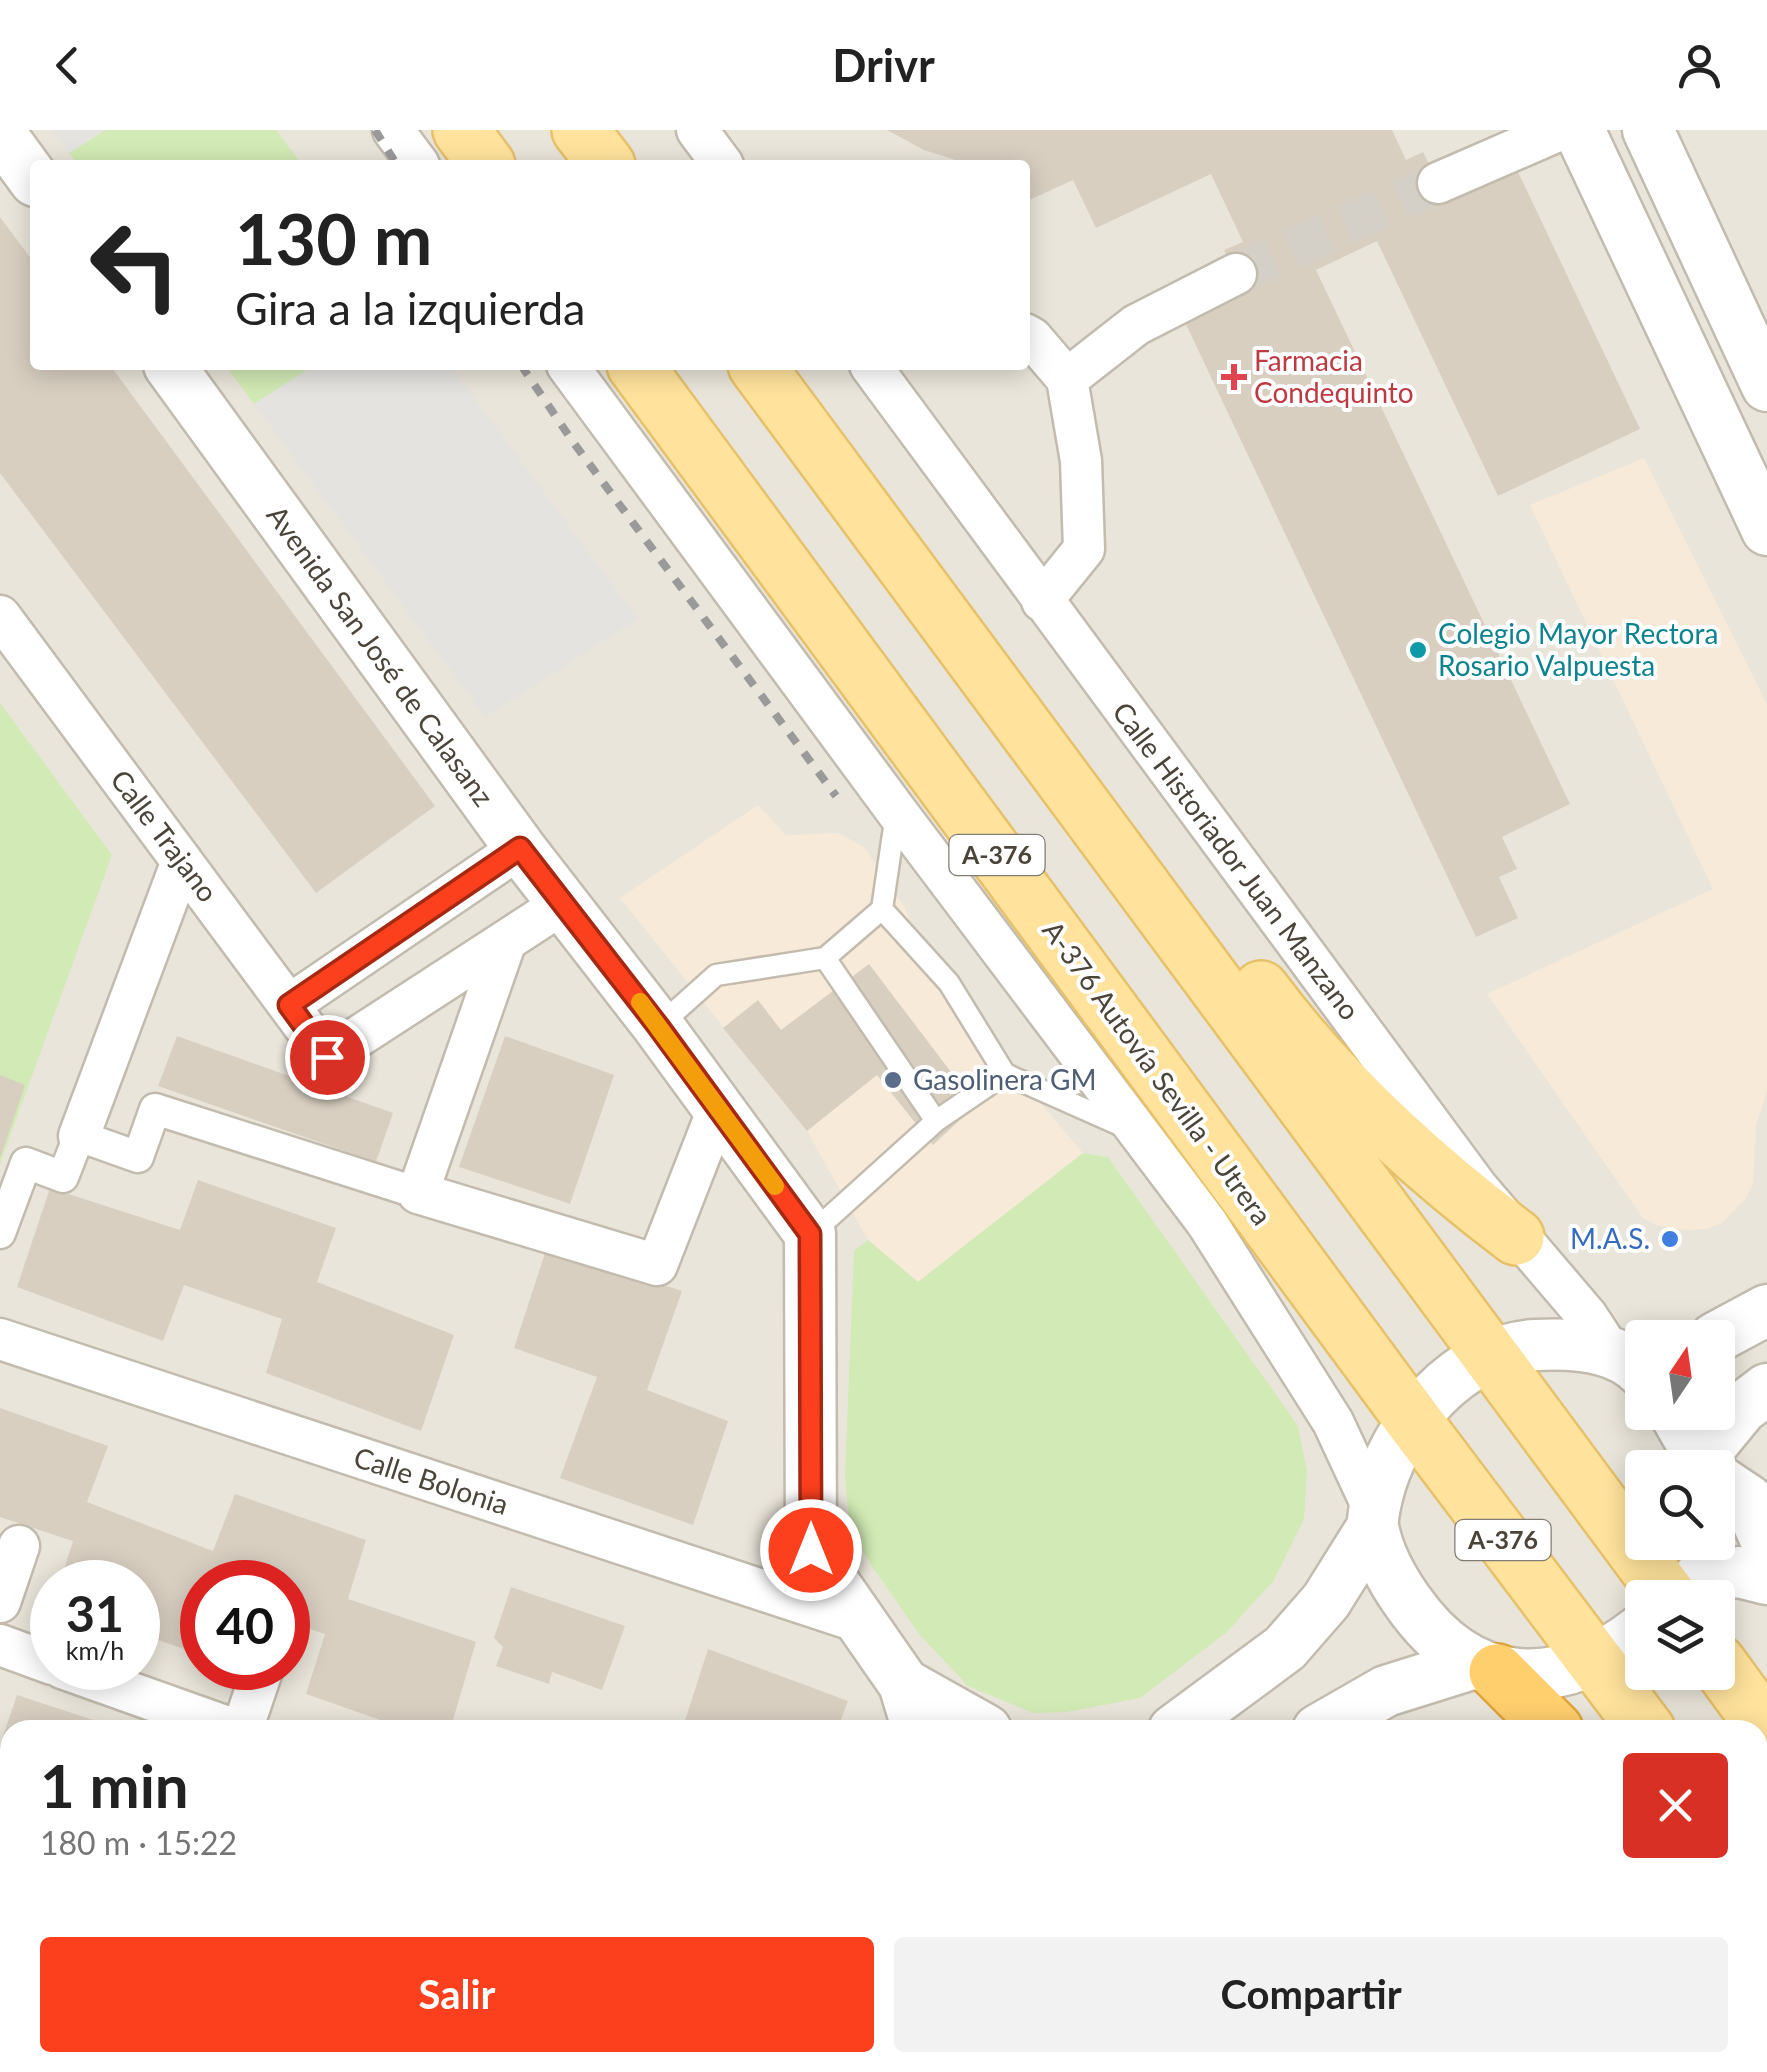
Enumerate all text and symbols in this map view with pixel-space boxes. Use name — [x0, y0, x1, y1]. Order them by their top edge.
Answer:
icon: back — [40, 38, 95, 93]
text: Drivr — [832, 38, 935, 92]
icon: person — [1672, 38, 1727, 93]
text: 130 m — [235, 196, 432, 280]
icon: left — [70, 200, 200, 330]
text: Gira a la izquierda — [235, 281, 585, 335]
place label: Farmacia Condequinto — [1254, 343, 1414, 409]
marker: Farmacia Condequinto — [1223, 366, 1245, 388]
street label: Avenida San José de Calasanz — [260, 499, 501, 812]
place label: Colegio Mayor Rectora Rosario Valpuesta — [1438, 616, 1718, 682]
marker: Colegio Mayor Rectora Rosario Valpuesta — [1407, 639, 1429, 661]
street label: Calle Historiador Juan Manzano — [1106, 695, 1367, 1026]
street label: Calle Trajano — [104, 763, 225, 908]
road number: A-376 — [950, 835, 1044, 875]
street label: A-376 Autovía Sevilla - Utrera — [1036, 914, 1280, 1231]
pin — [285, 1015, 370, 1100]
icon: arrive — [300, 1030, 355, 1085]
place label: Gasolinera GM — [913, 1062, 1097, 1096]
marker: Gasolinera GM — [882, 1069, 904, 1091]
place label: M.A.S. — [1570, 1221, 1650, 1255]
marker: M.A.S. — [1659, 1228, 1681, 1250]
north arrow — [1625, 1320, 1735, 1430]
map controls — [1625, 1320, 1735, 1690]
street label: Calle Bolonia — [350, 1439, 513, 1521]
button: search — [1625, 1450, 1735, 1560]
position arrow — [759, 1498, 863, 1602]
road number: A-376 — [1456, 1520, 1550, 1560]
speed limit sign: 40 — [180, 1560, 310, 1690]
button: layers — [1625, 1580, 1735, 1690]
text: 31 — [66, 1583, 124, 1643]
text: km/h — [66, 1635, 124, 1665]
text: 1 min — [40, 1749, 189, 1821]
button: close — [1623, 1753, 1728, 1858]
text: 180 m · 15:22 — [40, 1823, 237, 1862]
button: Salir — [40, 1937, 874, 2052]
button: Compartir — [894, 1937, 1728, 2052]

